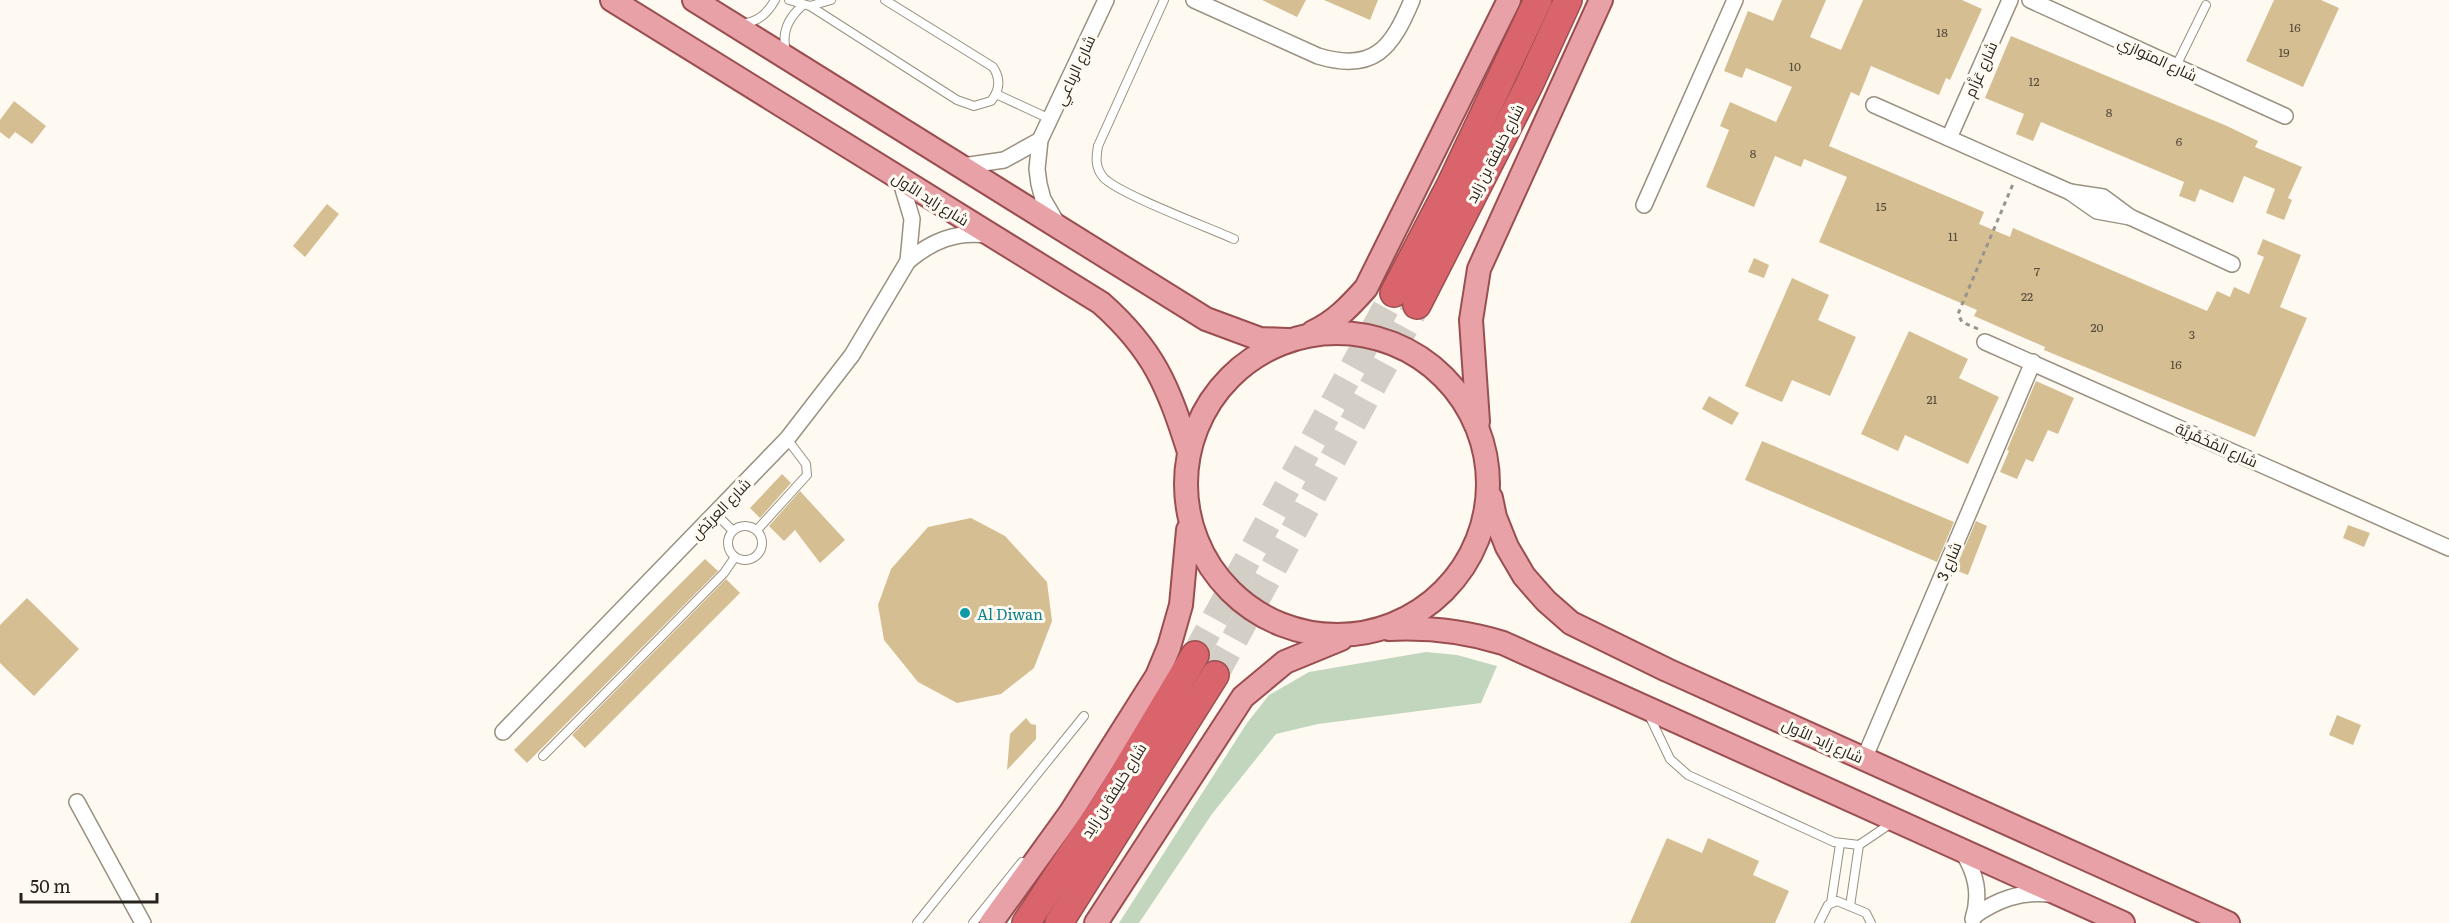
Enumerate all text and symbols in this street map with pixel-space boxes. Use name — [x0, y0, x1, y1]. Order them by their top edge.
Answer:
house number: 16 — [2289, 18, 2301, 36]
house number: 18 — [1936, 23, 1948, 41]
street label: شارع المتوازي — [2114, 30, 2201, 88]
street label: شارع الرباعي — [1048, 31, 1102, 110]
street label: شارع عَزَّام — [1958, 37, 2003, 101]
house number: 19 — [2278, 43, 2290, 61]
house number: 10 — [1789, 57, 1801, 75]
house number: 12 — [2029, 72, 2039, 90]
street label: شارع خليفة بن زايد — [1459, 100, 1530, 207]
house number: 8 — [2106, 103, 2113, 121]
house number: 6 — [2176, 132, 2183, 150]
house number: 8 — [1750, 144, 1757, 162]
street label: شارع زايد الأول — [888, 165, 974, 232]
house number: 15 — [1876, 197, 1886, 215]
house number: 11 — [1948, 227, 1958, 245]
house number: 7 — [2034, 262, 2040, 280]
house number: 22 — [2021, 287, 2033, 305]
house number: 20 — [2090, 318, 2104, 336]
house number: 3 — [2189, 325, 2195, 343]
house number: 16 — [2170, 355, 2182, 373]
house number: 21 — [1927, 390, 1938, 408]
street label: شارع المْخَمَّرِيَّة — [2172, 416, 2262, 473]
street label: شارع العريّض — [685, 472, 756, 545]
street label: شارع 3 — [1930, 538, 1967, 584]
place label: Al Diwan — [977, 602, 1043, 625]
marker: Al Diwan — [958, 606, 972, 620]
street label: شارع زايد الأول — [1778, 712, 1867, 769]
street label: شارع خليفة بن زايد — [1075, 738, 1152, 842]
scale bar — [21, 866, 158, 904]
text: 50 m — [30, 872, 71, 899]

